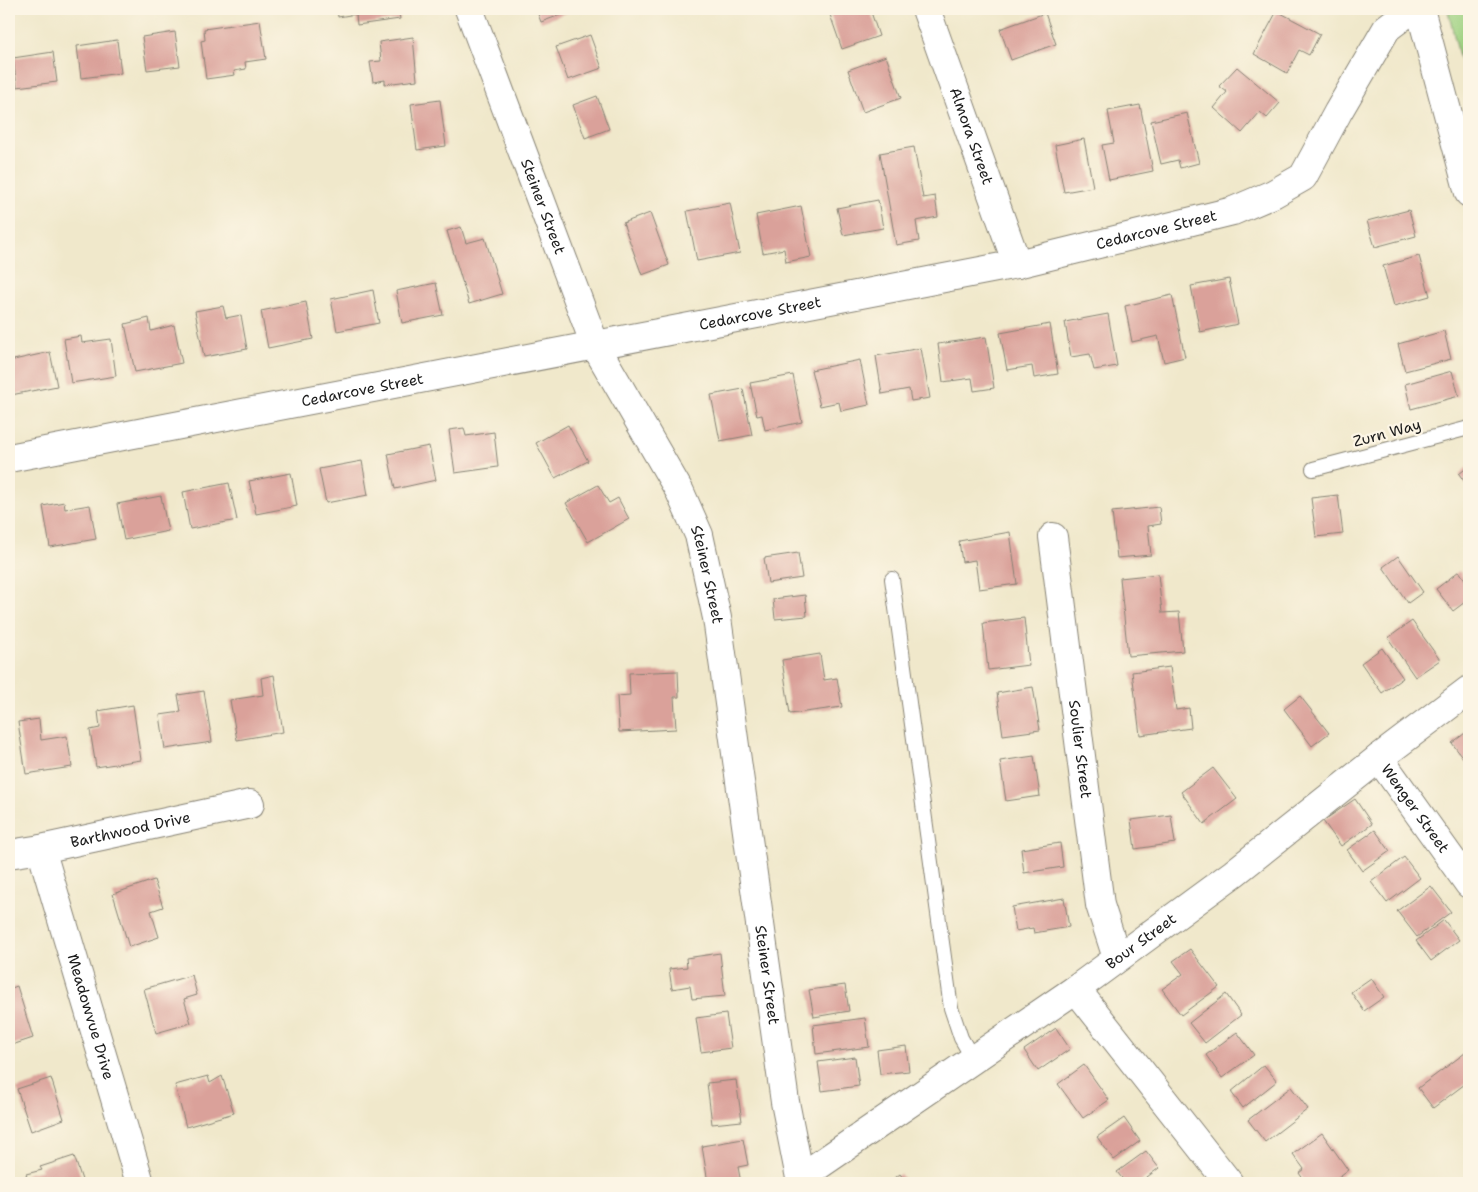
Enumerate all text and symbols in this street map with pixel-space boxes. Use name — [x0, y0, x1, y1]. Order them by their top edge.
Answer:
street label: Almora Street — [945, 85, 998, 187]
street label: Steiner Street — [516, 156, 570, 257]
street label: Cedarcove Street — [1094, 205, 1219, 254]
street label: Cedarcove Street — [697, 292, 823, 335]
street label: Cedarcove Street — [300, 368, 425, 411]
street label: Zurn Way — [1351, 414, 1423, 452]
street label: Steiner Street — [686, 522, 728, 625]
street label: Soulier Street — [1064, 699, 1096, 800]
street label: Wenger Street — [1376, 760, 1454, 857]
street label: Barthwood Drive — [69, 807, 192, 852]
street label: Bour Street — [1102, 909, 1180, 974]
street label: Steiner Street — [750, 924, 784, 1026]
street label: Meadowvue Drive — [63, 951, 119, 1082]

